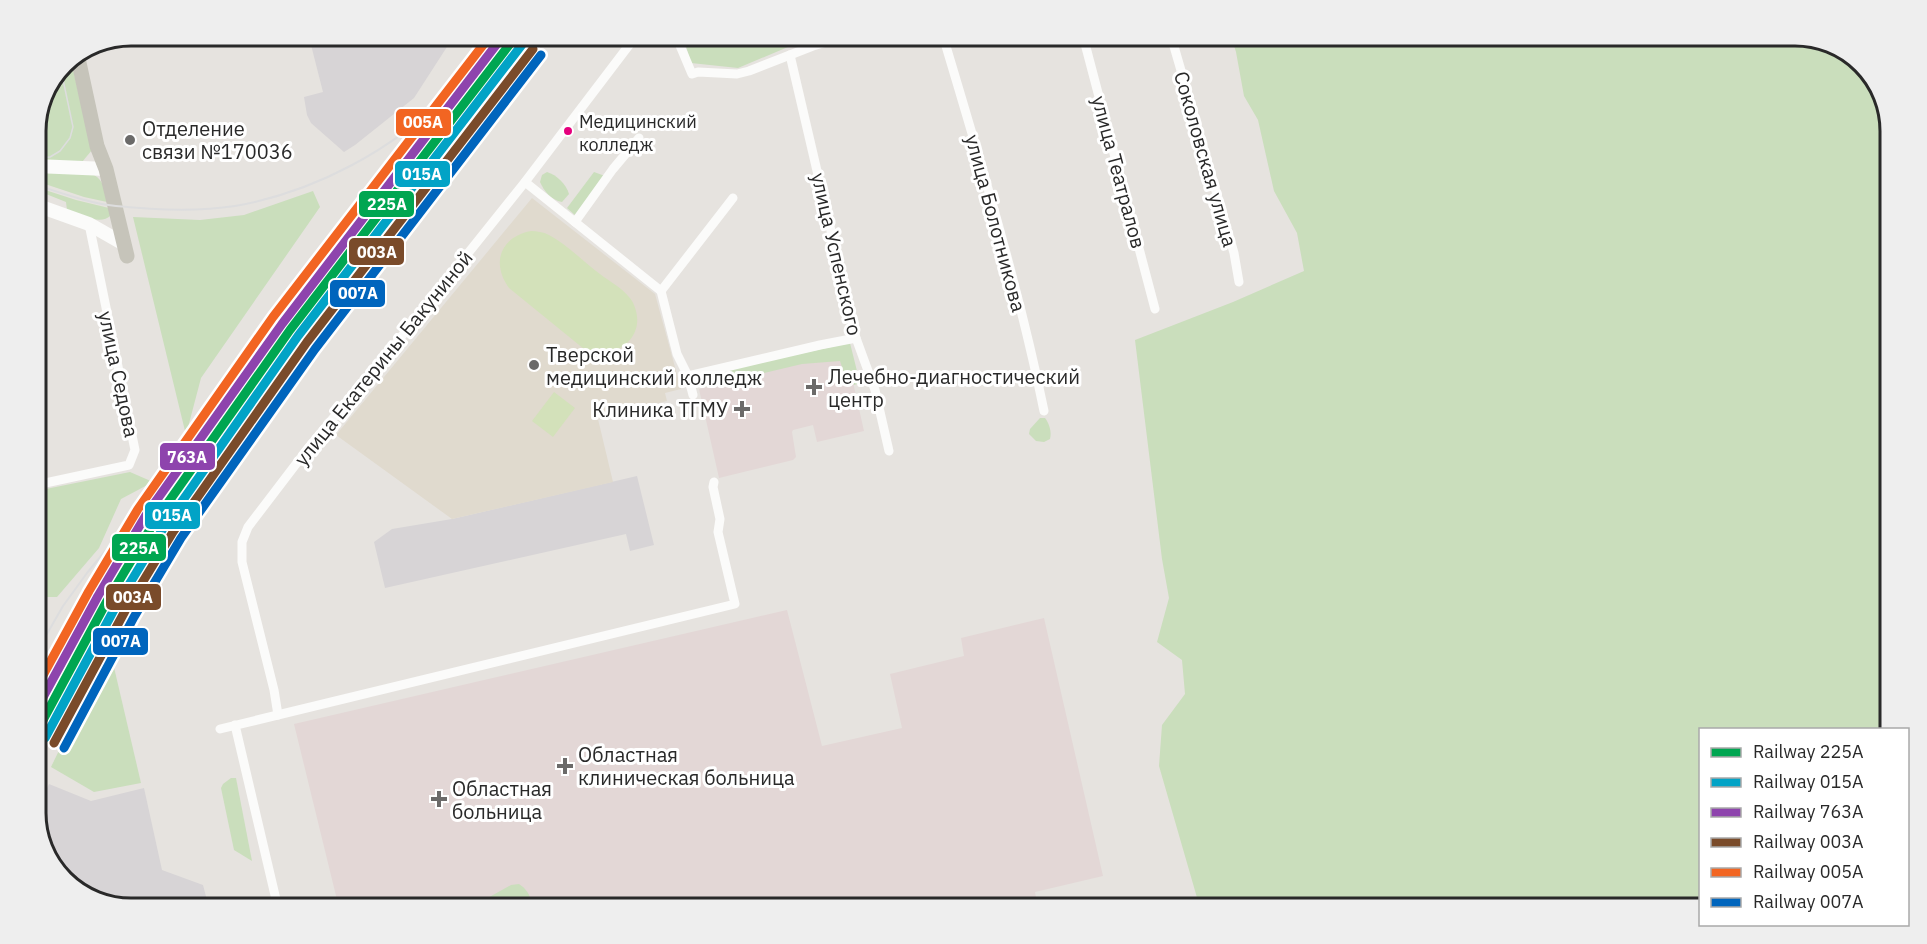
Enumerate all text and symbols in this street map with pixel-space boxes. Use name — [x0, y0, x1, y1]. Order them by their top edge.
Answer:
street label: Соколовская улица — [1168, 68, 1244, 250]
street label: улица Театралов — [1086, 93, 1152, 251]
line badge: 005А — [395, 108, 452, 137]
place label: Медицинский колледж — [579, 110, 697, 156]
text: 005А — [403, 112, 443, 132]
place label: Отделение связи №170036 — [142, 115, 293, 165]
marker: Медицинский колледж — [562, 125, 574, 137]
street label: улица Болотникова — [959, 131, 1033, 315]
marker: Отделение связи №170036 — [123, 133, 137, 147]
line badge: 015А — [394, 160, 451, 188]
text: 015А — [402, 164, 442, 184]
street label: улица Успенского — [805, 170, 869, 338]
line badge: 225А — [358, 190, 415, 218]
text: 225А — [367, 194, 407, 214]
line badge: 003А — [348, 237, 405, 266]
text: 003А — [357, 242, 397, 262]
street label: улица Екатерины Бакуниной — [288, 245, 478, 471]
line badge: 007А — [329, 279, 386, 308]
text: 007А — [338, 283, 378, 303]
street label: улица Седова — [92, 308, 146, 440]
place label: Тверской медицинский колледж — [546, 341, 762, 391]
marker: Тверской медицинский колледж — [527, 358, 541, 372]
place label: Лечебно-диагностический центр — [828, 363, 1080, 413]
marker: Лечебно-диагностический центр — [805, 378, 823, 396]
place label: Клиника ТГМУ — [592, 396, 728, 423]
marker: Клиника ТГМУ — [733, 400, 751, 418]
line badge: 763А — [159, 442, 216, 471]
text: 763А — [167, 447, 207, 467]
line badge: 015А — [144, 501, 201, 530]
text: 015А — [152, 505, 192, 525]
line badge: 225А — [111, 533, 167, 562]
text: 225А — [119, 538, 159, 558]
line badge: 003А — [105, 583, 162, 611]
text: 003А — [113, 587, 153, 607]
line badge: 007А — [92, 627, 149, 656]
text: 007А — [101, 631, 141, 651]
legend — [1699, 728, 1909, 926]
text: Railway 225А — [1753, 740, 1864, 763]
place label: Областная клиническая больница — [578, 741, 795, 791]
marker: Областная клиническая больница — [556, 757, 574, 775]
text: Railway 015А — [1753, 770, 1864, 793]
place label: Областная больница — [452, 775, 552, 825]
marker: Областная больница — [430, 790, 448, 808]
text: Railway 763А — [1753, 800, 1864, 823]
text: Railway 003А — [1753, 830, 1864, 853]
text: Railway 005А — [1753, 860, 1864, 883]
text: Railway 007А — [1753, 890, 1864, 913]

